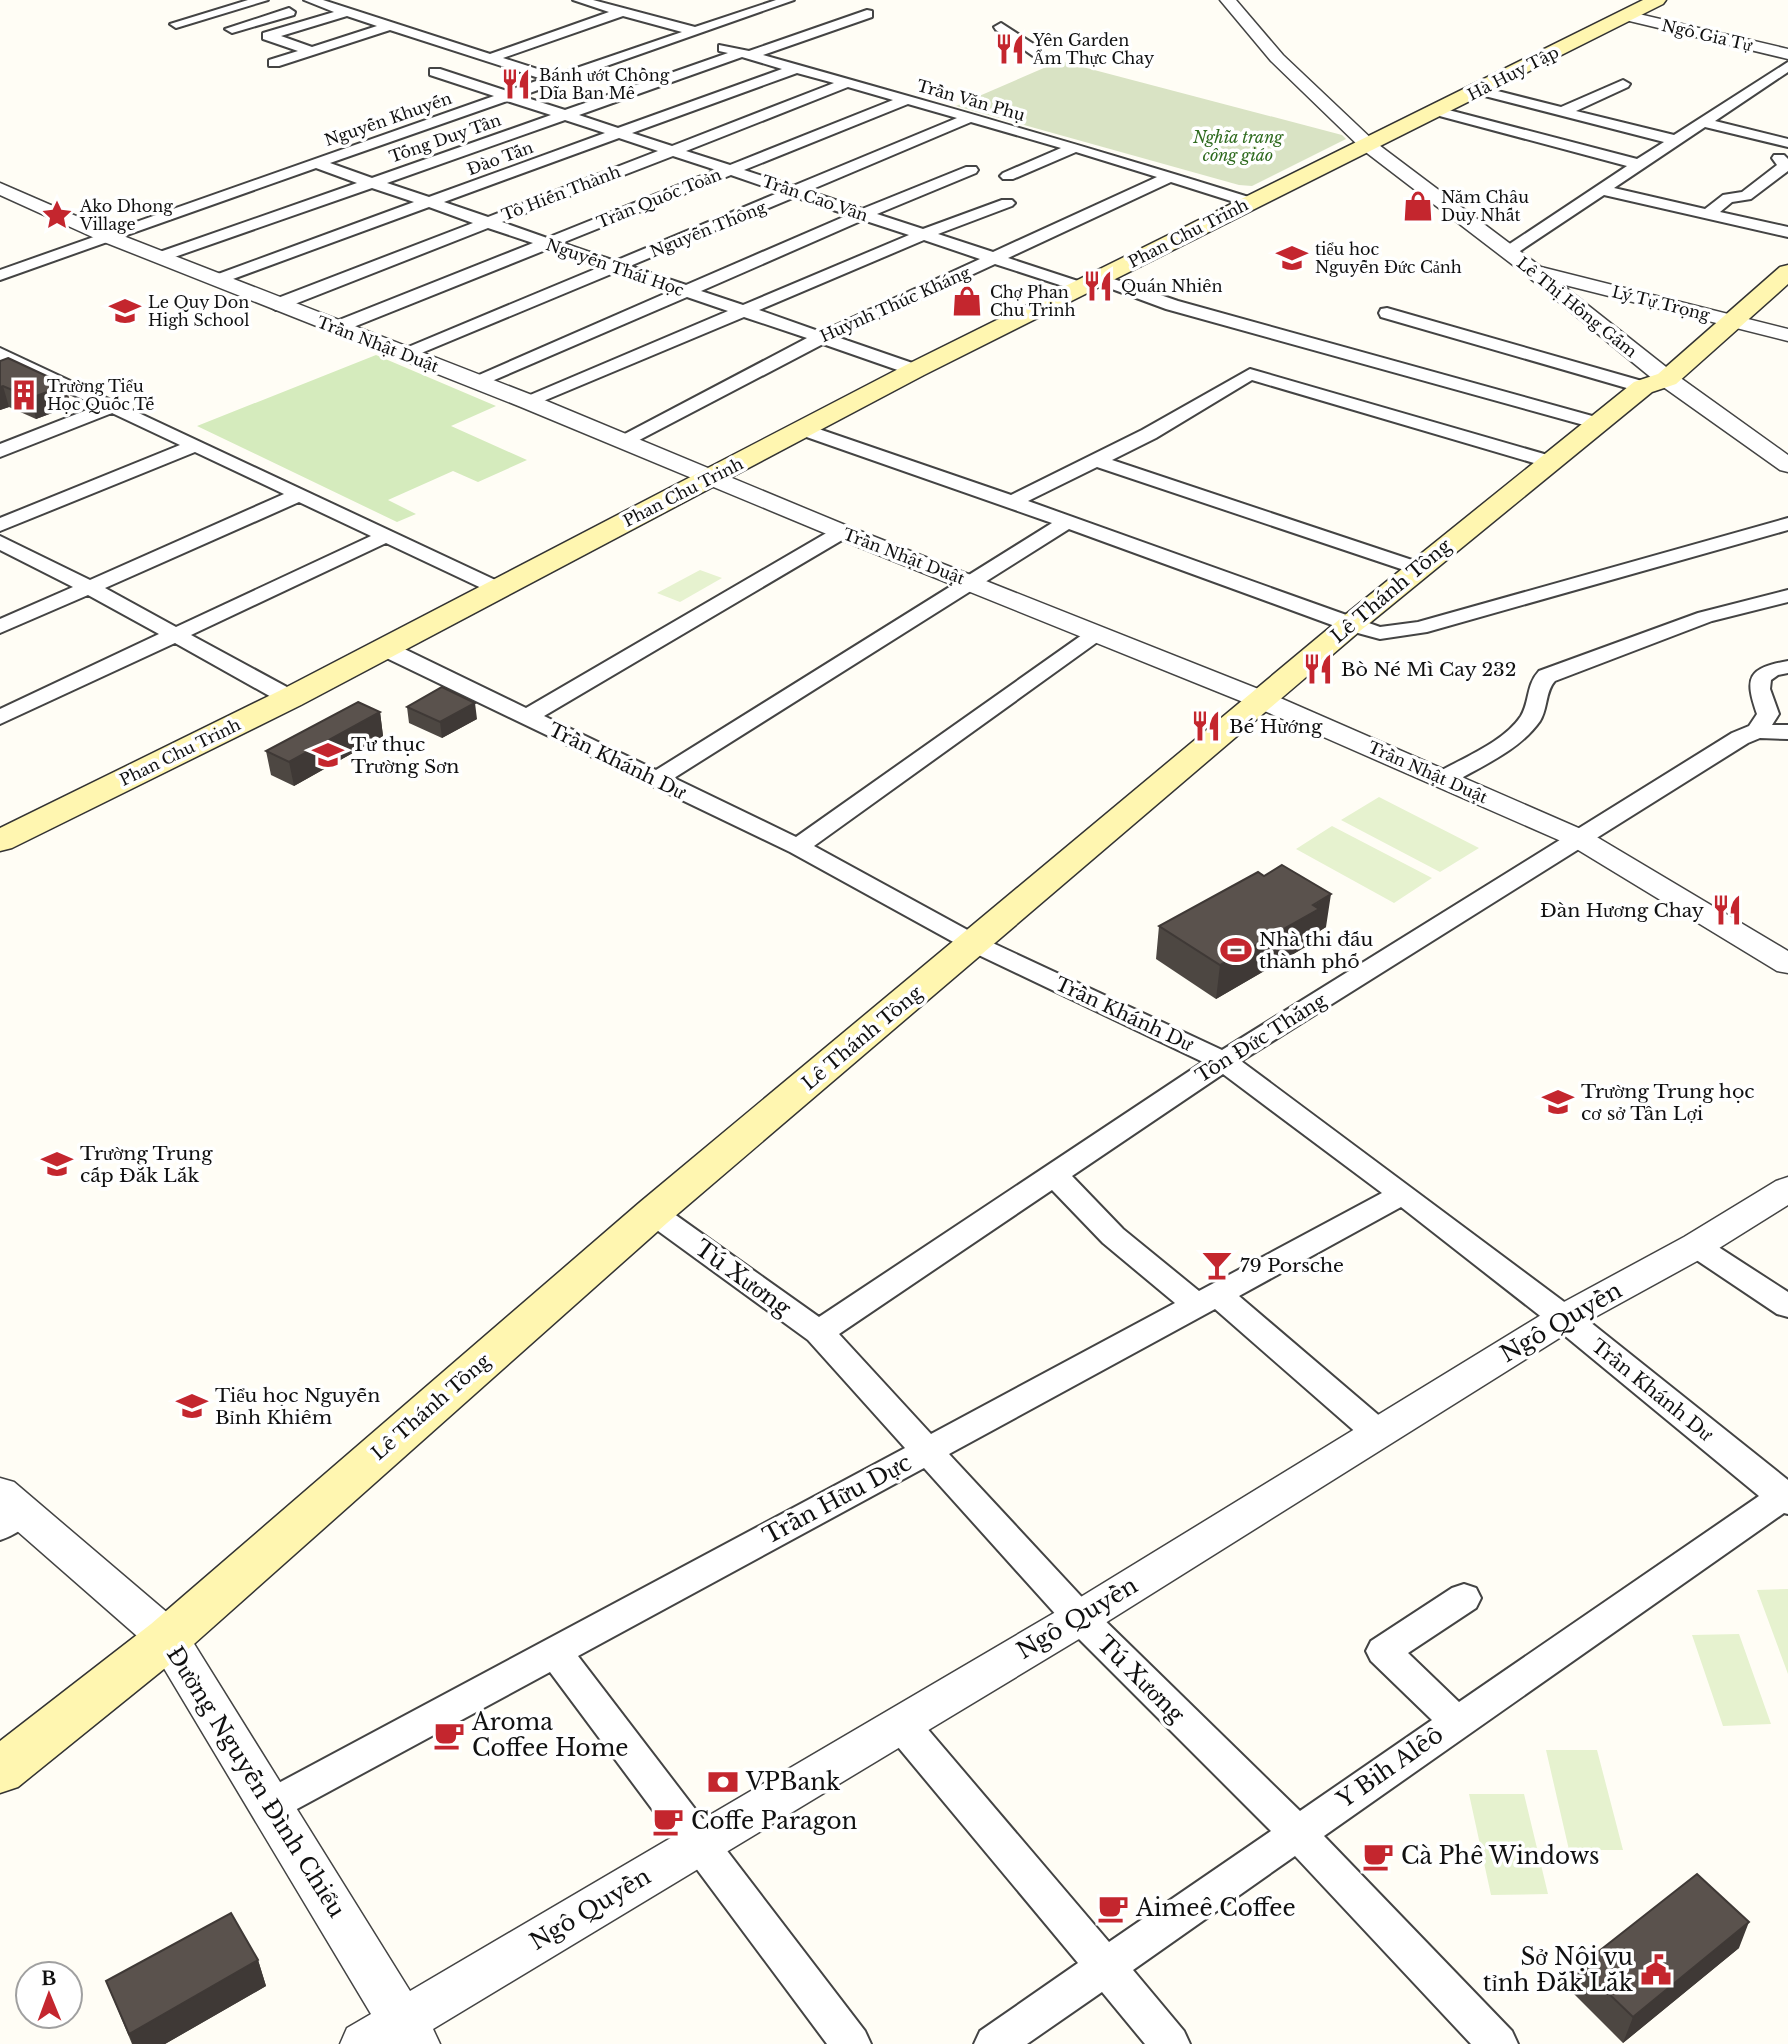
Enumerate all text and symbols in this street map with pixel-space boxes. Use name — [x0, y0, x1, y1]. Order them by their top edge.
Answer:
street label: Ngô Gia Tự — [1660, 15, 1755, 55]
place label: Yên Garden Ẩm Thực Chay — [1032, 30, 1155, 68]
restaurant icon: Yên Garden Ẩm Thực Chay — [993, 32, 1027, 66]
street label: Hà Huy Tập — [1464, 41, 1562, 105]
place label: Bánh ướt Chồng Dĩa Ban Mê — [539, 65, 670, 103]
restaurant icon: Bánh ướt Chồng Dĩa Ban Mê — [499, 67, 533, 101]
street label: Trần Văn Phụ — [915, 75, 1028, 125]
street label: Nguyễn Khuyến — [322, 88, 454, 150]
street label: Tống Duy Tân — [387, 110, 503, 166]
park label: Nghĩa trang công giáo — [1192, 127, 1284, 165]
street label: Đào Tấn — [464, 137, 536, 179]
street label: Tô Hiến Thành — [499, 161, 623, 225]
street label: Trần Quốc Toản — [594, 164, 724, 232]
street label: Trần Cao Vân — [759, 171, 871, 225]
place label: Năm Châu Duy Nhất — [1441, 187, 1529, 225]
shop icon: Năm Châu Duy Nhất — [1401, 189, 1435, 223]
street label: Phan Chu Trinh — [1125, 194, 1251, 272]
place label: Ako Dhong Village — [79, 196, 173, 234]
street label: Nguyễn Thông — [647, 196, 769, 261]
place icon: Ako Dhong Village — [40, 198, 74, 232]
street label: Nguyễn Thái Học — [543, 234, 687, 300]
place label: tiểu học Nguyễn Đức Cảnh — [1315, 239, 1462, 277]
school or university icon: tiểu học Nguyễn Đức Cảnh — [1275, 241, 1309, 275]
street label: Lê Thị Hồng Gấm — [1513, 252, 1641, 362]
street label: Huỳnh Thúc Kháng — [817, 262, 974, 346]
restaurant icon: Quán Nhiên — [1081, 269, 1115, 303]
place label: Quán Nhiên — [1121, 276, 1222, 296]
street label: Lý Tự Trọng — [1610, 281, 1712, 325]
place label: Chợ Phan Chu Trinh — [990, 282, 1075, 320]
shop icon: Chợ Phan Chu Trinh — [950, 284, 984, 318]
place label: Le Quy Don High School — [148, 292, 249, 330]
school or university icon: Le Quy Don High School — [108, 294, 142, 328]
street label: Trần Nhật Duật — [314, 312, 442, 376]
place label: Trường Tiểu Học Quốc Tế — [47, 376, 154, 414]
building icon: Trường Tiểu Học Quốc Tế — [7, 378, 41, 412]
street label: Phan Chu Trinh — [620, 453, 746, 531]
street label: Trần Nhật Duật — [840, 524, 968, 588]
street label: Lê Thánh Tông — [1326, 534, 1456, 648]
restaurant icon: Bò Né Mì Cay 232 — [1301, 652, 1335, 686]
place label: Bò Né Mì Cay 232 — [1341, 658, 1517, 681]
restaurant icon: Bé Hướng — [1189, 709, 1223, 743]
street label: Phan Chu Trinh — [116, 714, 244, 790]
place label: Bé Hướng — [1229, 715, 1323, 738]
street label: Trần Khánh Dư — [545, 718, 690, 804]
place label: Tư thục Trường Sơn — [351, 733, 459, 778]
street label: Trần Nhật Duật — [1365, 737, 1491, 807]
school or university icon: Tư thục Trường Sơn — [311, 738, 345, 772]
restaurant icon: Đàn Hương Chay — [1710, 893, 1744, 927]
place label: Đàn Hương Chay — [1540, 899, 1704, 922]
place label: Nhà thi đấu thành phố — [1259, 928, 1374, 973]
sports icon: Nhà thi đấu thành phố — [1219, 933, 1253, 967]
street label: Trần Khánh Dư — [1052, 972, 1197, 1056]
street label: Lê Thánh Tông — [797, 981, 927, 1095]
street label: Tôn Đức Thắng — [1191, 988, 1331, 1087]
place label: Trường Trung học cơ sở Tân Lợi — [1581, 1080, 1755, 1125]
school or university icon: Trường Trung học cơ sở Tân Lợi — [1541, 1085, 1575, 1119]
place label: Trường Trung cấp Đắk Lắk — [80, 1142, 213, 1187]
school or university icon: Trường Trung cấp Đắk Lắk — [40, 1147, 74, 1181]
street label: Tú Xương — [690, 1234, 797, 1322]
bar icon: 79 Porsche — [1200, 1248, 1234, 1282]
place label: 79 Porsche — [1240, 1254, 1344, 1277]
street label: Ngô Quyền — [1495, 1276, 1627, 1368]
street label: Trần Khánh Dư — [1587, 1334, 1718, 1446]
street label: Lê Thánh Tông — [367, 1349, 495, 1465]
place label: Tiểu học Nguyễn Bỉnh Khiêm — [215, 1384, 380, 1429]
school or university icon: Tiểu học Nguyễn Bỉnh Khiêm — [175, 1389, 209, 1423]
street label: Trần Hữu Dực — [758, 1448, 916, 1550]
street label: Ngô Quyền — [1012, 1571, 1143, 1665]
street label: Tú Xương — [1092, 1630, 1191, 1729]
street label: Đường Nguyễn Đình Chiểu — [161, 1641, 351, 1923]
place label: Aroma Coffee Home — [471, 1708, 629, 1762]
cafe icon: Aroma Coffee Home — [432, 1718, 466, 1752]
street label: Y Bih Alêô — [1331, 1720, 1448, 1814]
bank icon: VPBank — [706, 1765, 740, 1799]
place label: VPBank — [745, 1768, 841, 1796]
cafe icon: Coffe Paragon — [651, 1804, 685, 1838]
place label: Coffe Paragon — [691, 1807, 857, 1835]
cafe icon: Cà Phê Windows — [1361, 1839, 1395, 1873]
place label: Cà Phê Windows — [1401, 1842, 1600, 1870]
street label: Ngô Quyền — [525, 1862, 656, 1956]
cafe icon: Aimeê Coffee — [1096, 1891, 1130, 1925]
place label: Aimeê Coffee — [1135, 1894, 1296, 1922]
place label: Sở Nội vụ tỉnh Đắk Lắk — [1483, 1943, 1634, 1997]
public building icon: Sở Nội vụ tỉnh Đắk Lắk — [1639, 1953, 1673, 1987]
north arrow — [14, 1960, 84, 2030]
text: B — [41, 1967, 56, 1990]

